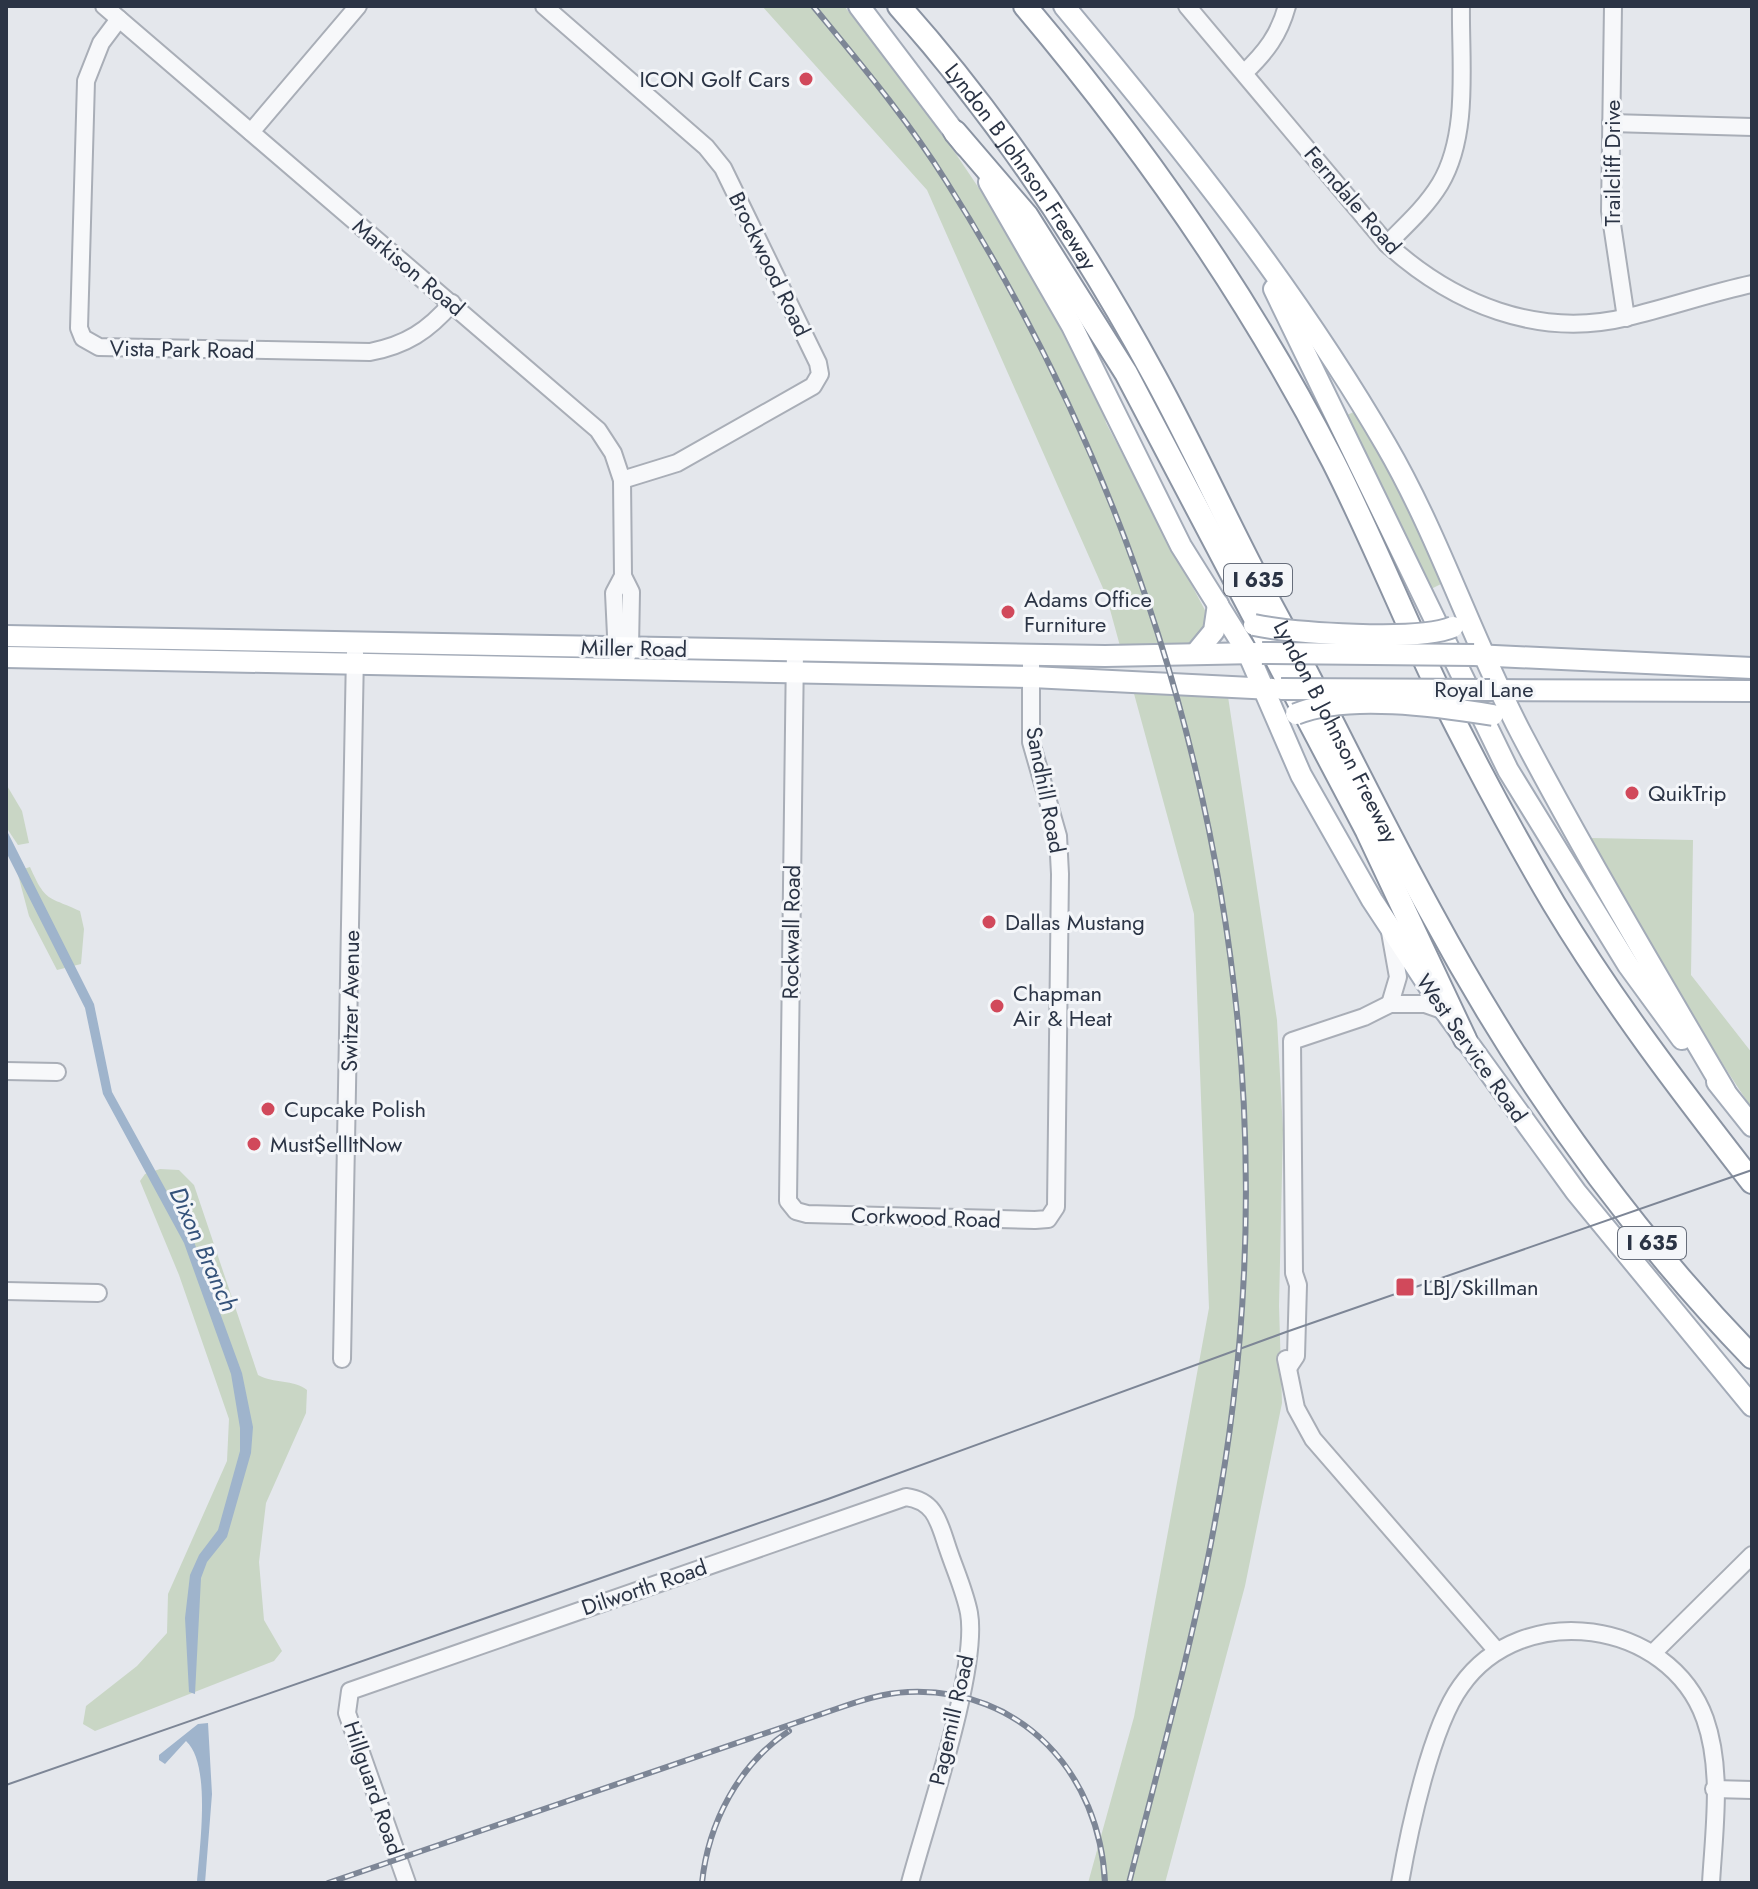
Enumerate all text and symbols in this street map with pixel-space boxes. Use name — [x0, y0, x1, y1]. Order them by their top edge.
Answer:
street label: Lyndon B Johnson Freeway — [937, 56, 1105, 276]
place label: ICON Golf Cars — [639, 63, 790, 95]
marker: ICON Golf Cars — [797, 70, 815, 88]
street label: Trailcliff Drive — [1596, 100, 1628, 226]
street label: Ferndale Road — [1297, 139, 1409, 261]
street label: Brockwood Road — [721, 186, 819, 342]
street label: Markison Road — [346, 210, 472, 324]
street label: Vista Park Road — [109, 332, 255, 366]
road number: I 635 — [1224, 564, 1292, 596]
place label: Adams Office Furniture — [1024, 583, 1152, 640]
marker: Adams Office Furniture — [999, 603, 1017, 621]
street label: Lyndon B Johnson Freeway — [1266, 614, 1407, 849]
street label: Miller Road — [580, 631, 688, 665]
street label: Royal Lane — [1434, 673, 1534, 705]
street label: Sandhill Road — [1018, 724, 1074, 856]
place label: QuikTrip — [1648, 777, 1726, 809]
marker: QuikTrip — [1623, 784, 1641, 802]
street label: Rockwall Road — [774, 864, 808, 1000]
place label: Dallas Mustang — [1005, 906, 1145, 938]
marker: Dallas Mustang — [980, 913, 998, 931]
street label: Switzer Avenue — [333, 930, 367, 1072]
street label: West Service Road — [1409, 967, 1535, 1129]
place label: Chapman Air & Heat — [1013, 977, 1112, 1034]
marker: Chapman Air & Heat — [988, 997, 1006, 1015]
place label: Cupcake Polish — [284, 1093, 426, 1125]
marker: Cupcake Polish — [259, 1100, 277, 1118]
place label: Must$ellItNow — [270, 1128, 402, 1160]
marker: Must$ellItNow — [245, 1135, 263, 1153]
water label: Dixon Branch — [161, 1181, 247, 1317]
street label: Corkwood Road — [851, 1198, 1001, 1236]
road number: I 635 — [1618, 1227, 1686, 1259]
place label: LBJ/Skillman — [1423, 1271, 1539, 1303]
marker: LBJ/Skillman — [1394, 1276, 1416, 1298]
street label: Dilworth Road — [577, 1551, 711, 1623]
street label: Pagemill Road — [920, 1652, 982, 1788]
street label: Hillguard Road — [336, 1716, 412, 1860]

